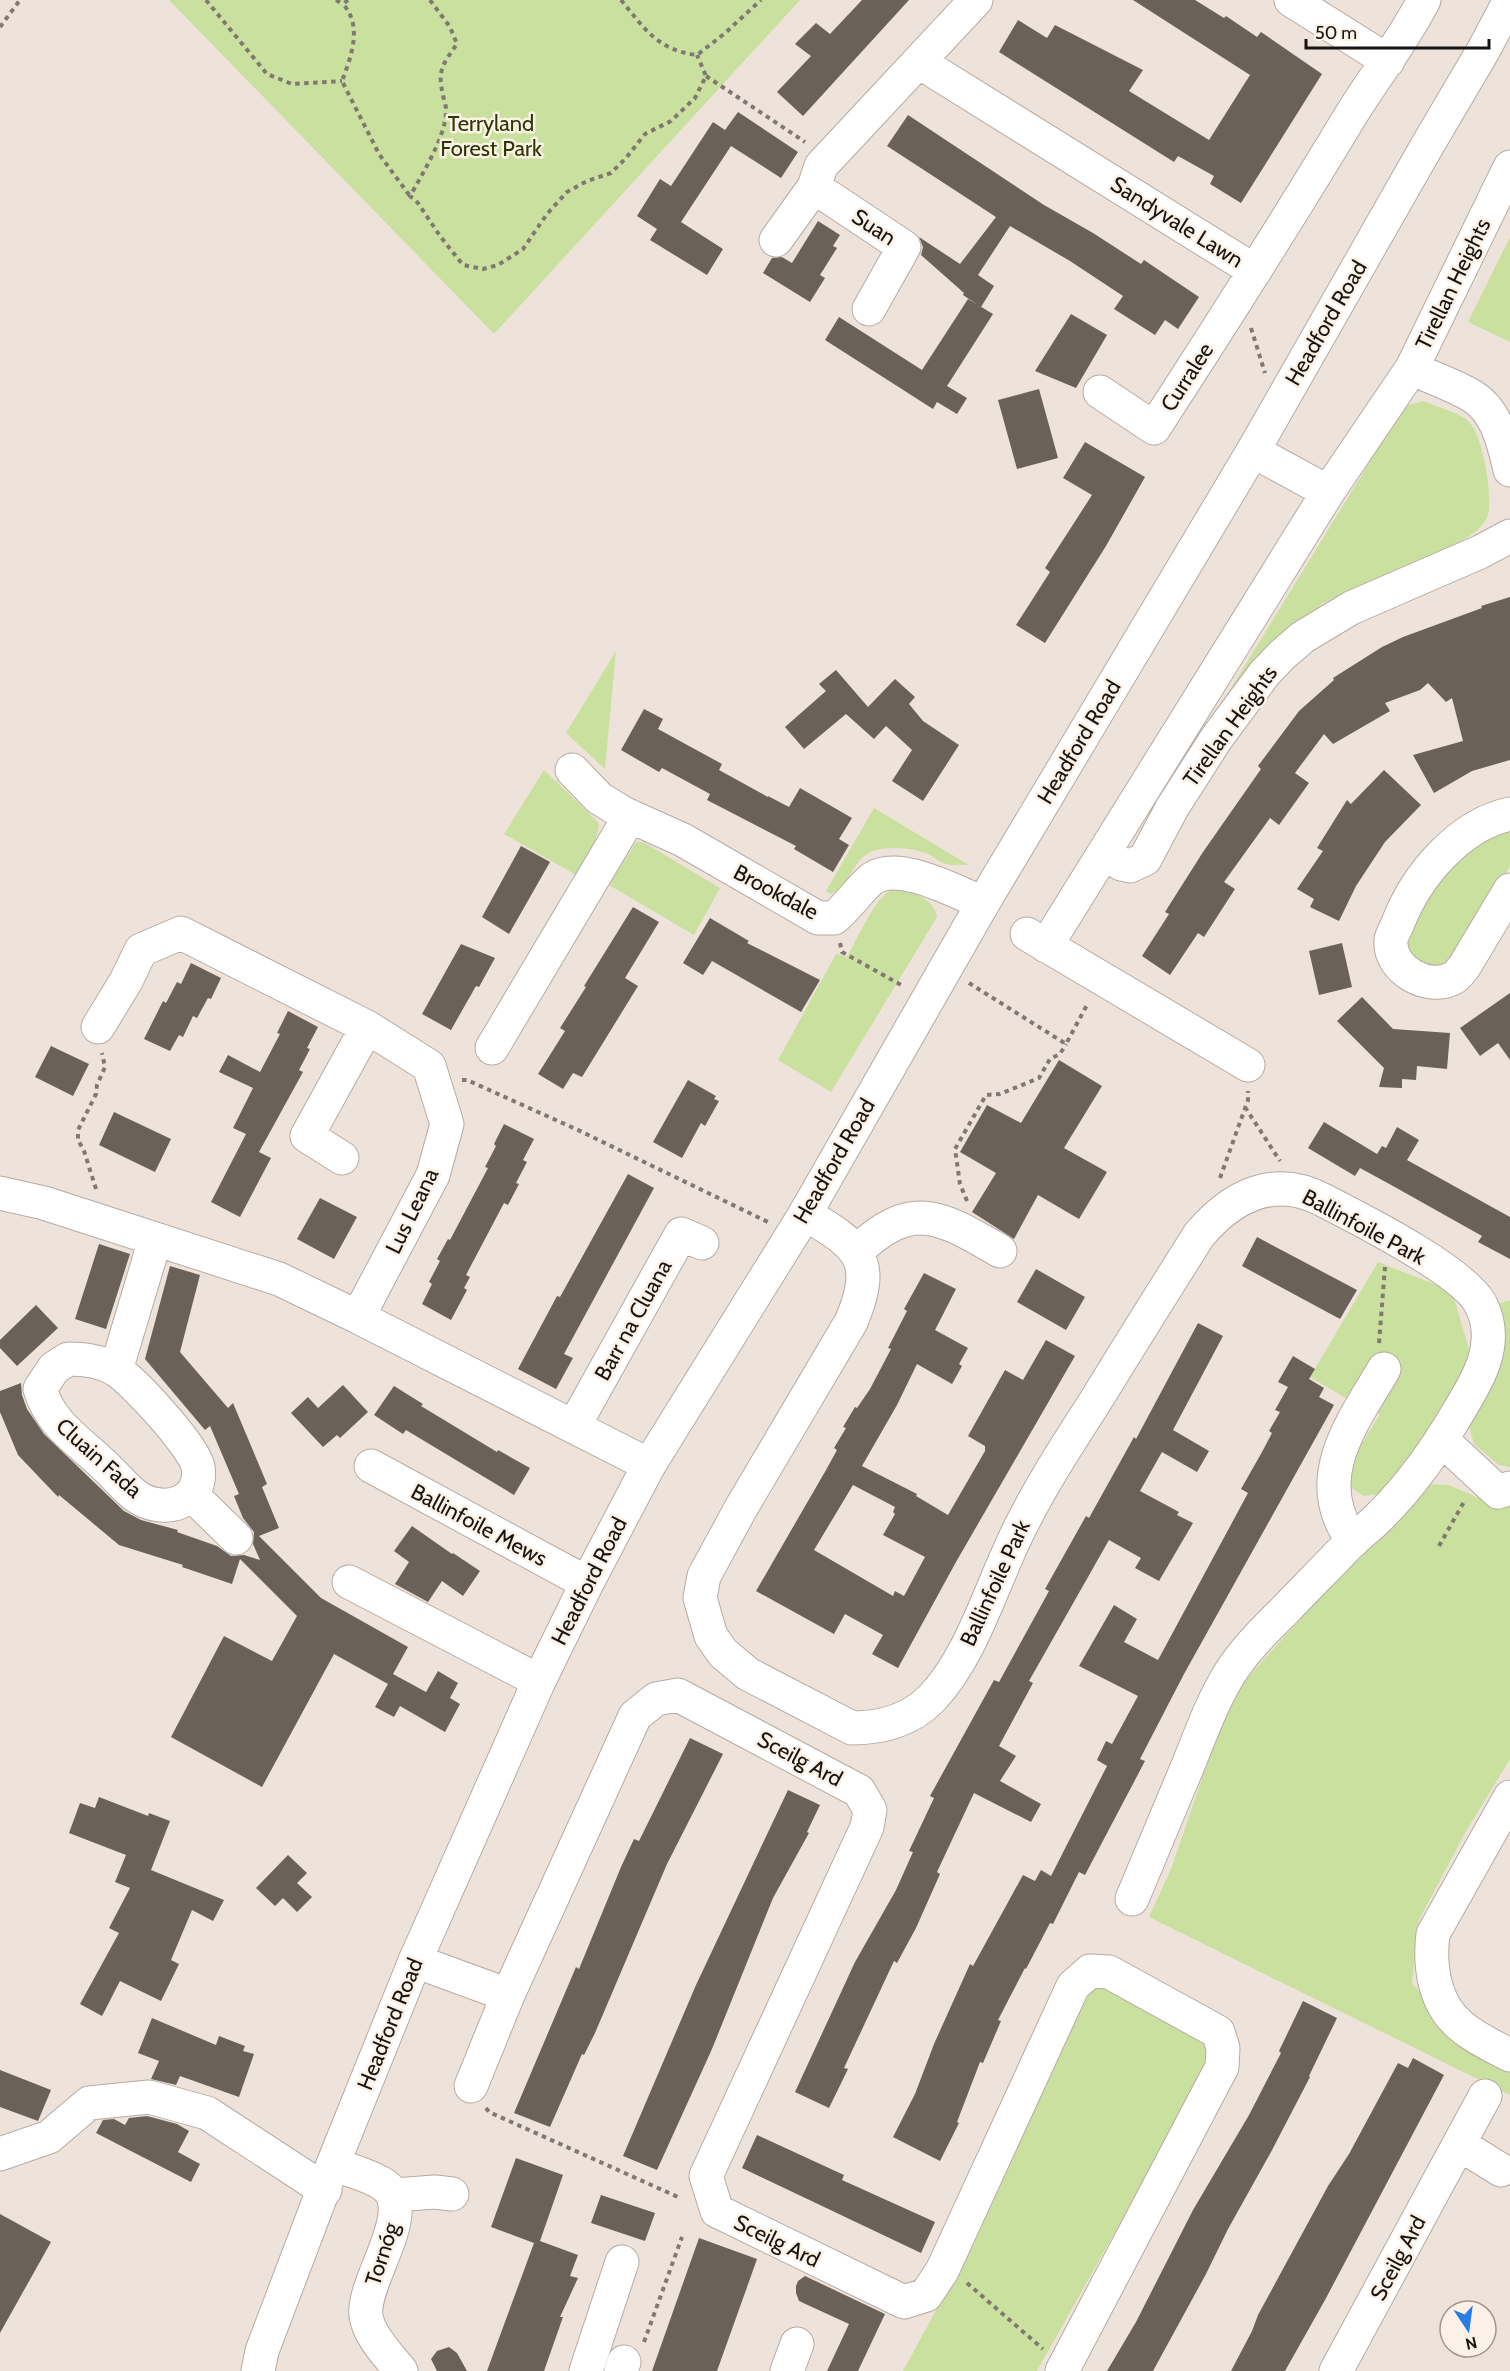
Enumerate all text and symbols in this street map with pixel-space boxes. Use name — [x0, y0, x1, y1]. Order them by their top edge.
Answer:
scale bar — [1306, 12, 1489, 50]
text: 50 m — [1315, 22, 1357, 44]
park label: Terryland Forest Park — [440, 110, 542, 162]
street label: Sandyvale Lawn — [1106, 171, 1248, 273]
street label: Suan — [847, 203, 901, 251]
street label: Tirellan Heights — [1410, 214, 1496, 354]
street label: Headford Road — [1279, 256, 1373, 390]
street label: Curralee — [1155, 337, 1219, 417]
street label: Tirellan Heights — [1177, 660, 1283, 792]
street label: Headford Road — [1031, 675, 1127, 809]
street label: Brookdale — [729, 858, 823, 926]
street label: Headford Road — [787, 1094, 881, 1228]
street label: Lus Leana — [380, 1163, 444, 1258]
street label: Ballinfoile Park — [1298, 1183, 1430, 1271]
street label: Barr na Cluana — [589, 1254, 678, 1385]
street label: Cluain Fada — [50, 1412, 148, 1504]
street label: Ballinfoile Mews — [406, 1478, 552, 1572]
street label: Headford Road — [545, 1513, 633, 1649]
street label: Ballinfoile Park — [954, 1516, 1036, 1650]
street label: Sceilg Ard — [753, 1725, 847, 1793]
street label: Headford Road — [351, 1954, 429, 2094]
street label: Sceilg Ard — [730, 2209, 824, 2273]
street label: Sceilg Ard — [1364, 2211, 1432, 2305]
street label: Tornóg — [359, 2218, 405, 2289]
north arrow — [1438, 2299, 1498, 2359]
text: N — [1464, 2333, 1479, 2354]

